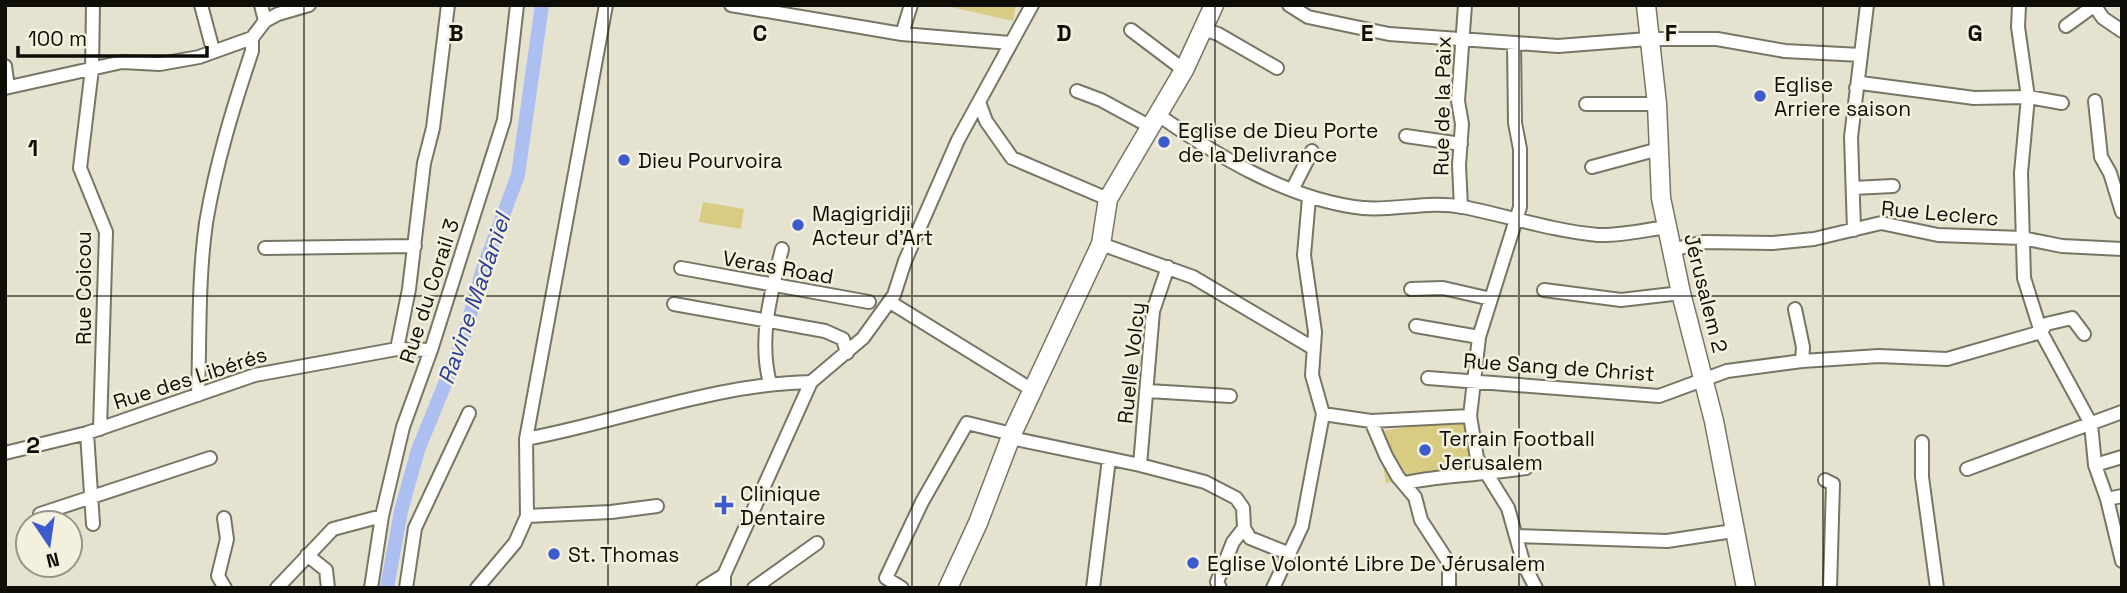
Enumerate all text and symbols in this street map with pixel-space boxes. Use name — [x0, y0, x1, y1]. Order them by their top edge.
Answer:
scale bar — [18, 14, 206, 58]
text: B — [448, 18, 464, 48]
text: C — [753, 18, 767, 48]
text: D — [1056, 18, 1072, 48]
text: E — [1361, 18, 1373, 48]
text: F — [1665, 18, 1677, 48]
text: G — [1967, 18, 1983, 48]
text: 100 m — [28, 25, 87, 52]
street label: Rue de la Paix — [1427, 36, 1457, 176]
place label: Eglise Arriere saison — [1774, 71, 1911, 122]
marker: Eglise Arriere saison — [1752, 88, 1768, 104]
place label: Eglise de Dieu Porte de la Delivrance — [1178, 117, 1378, 168]
text: 1 — [28, 133, 38, 163]
marker: Eglise de Dieu Porte de la Delivrance — [1156, 134, 1172, 150]
place label: Dieu Pourvoira — [638, 147, 782, 174]
marker: Dieu Pourvoira — [616, 152, 632, 168]
street label: Rue Leclerc — [1880, 194, 2000, 232]
place label: Magigridji Acteur d'Art — [812, 200, 933, 251]
water label: Ravine Madaniel — [431, 207, 518, 388]
street label: Rue du Corail 3 — [393, 215, 465, 367]
marker: Magigridji Acteur d'Art — [790, 217, 806, 233]
street label: Rue Coicou — [70, 231, 97, 345]
street label: Jérusalem 2 — [1678, 231, 1734, 355]
street label: Veras Road — [720, 244, 836, 290]
street label: Ruelle Volcy — [1111, 301, 1151, 425]
street label: Rue des Libérés — [110, 340, 270, 416]
street label: Rue Sang de Christ — [1462, 347, 1656, 387]
place label: Terrain Football Jerusalem — [1439, 425, 1595, 476]
text: 2 — [26, 430, 40, 460]
marker: Terrain Football Jerusalem — [1417, 442, 1433, 458]
place label: Clinique Dentaire — [740, 480, 826, 531]
marker: Clinique Dentaire — [714, 495, 734, 515]
north arrow — [14, 509, 84, 579]
place label: St. Thomas — [568, 541, 679, 568]
text: N — [44, 546, 62, 574]
marker: St. Thomas — [546, 546, 562, 562]
place label: Eglise Volonté Libre De Jérusalem — [1207, 550, 1545, 577]
marker: Eglise Volonté Libre De Jérusalem — [1185, 555, 1201, 571]

